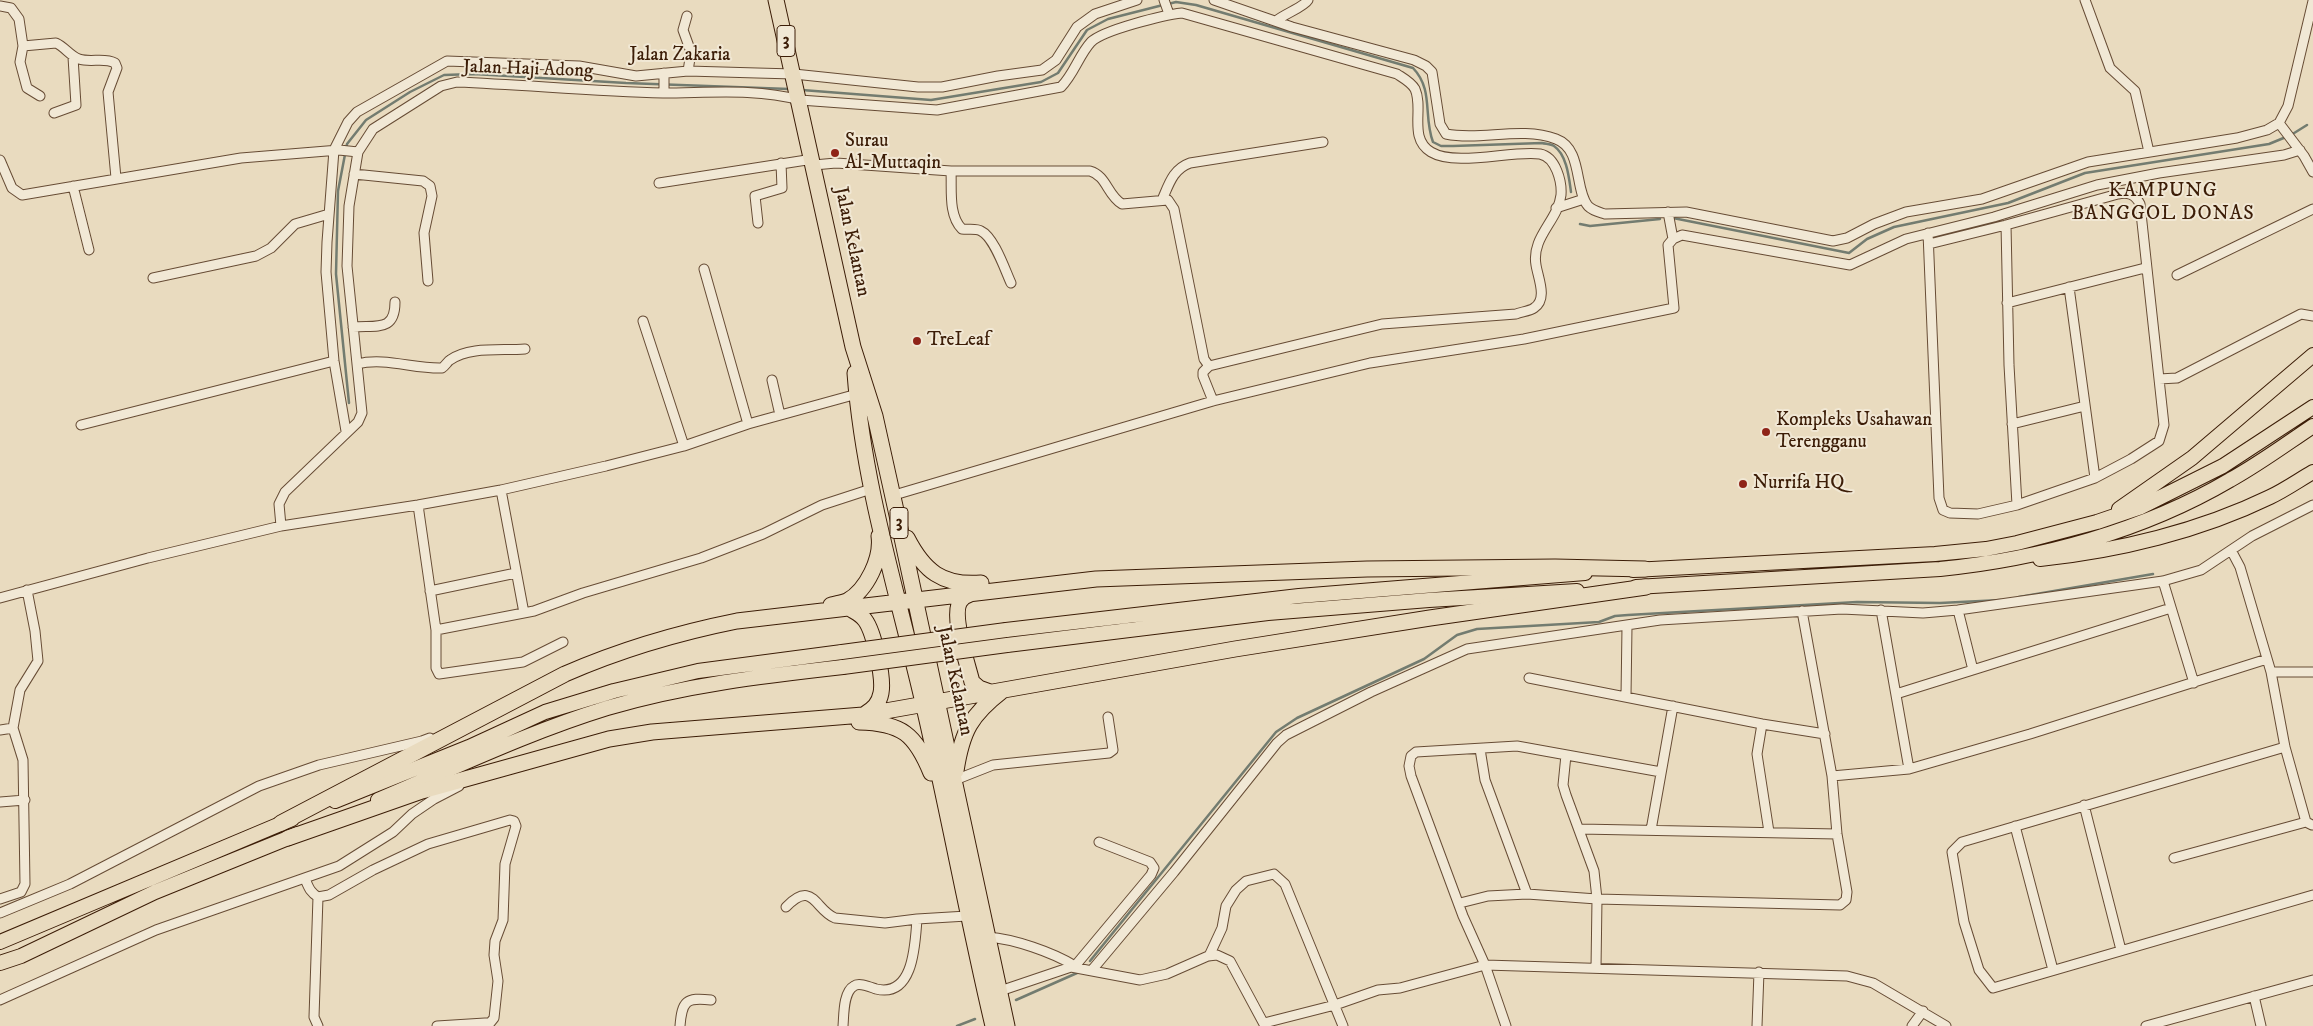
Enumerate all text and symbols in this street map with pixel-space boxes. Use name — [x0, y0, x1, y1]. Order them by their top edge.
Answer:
road number: 3 — [777, 26, 795, 56]
street label: Jalan Zakaria — [630, 45, 730, 67]
street label: Jalan Haji Adong — [462, 56, 594, 84]
place label: Surau Al-Muttaqin — [845, 131, 941, 175]
marker: Surau Al-Muttaqin — [829, 147, 841, 159]
district label: KAMPUNG BANGGOL DONAS — [2070, 180, 2256, 227]
street label: Jalan Kelantan — [828, 185, 874, 299]
place label: TreLeaf — [927, 330, 990, 352]
marker: TreLeaf — [911, 335, 923, 347]
place label: Kompleks Usahawan Terengganu — [1776, 410, 1932, 454]
marker: Kompleks Usahawan Terengganu — [1760, 426, 1772, 438]
place label: Nurrifa HQ — [1753, 473, 1844, 495]
marker: Nurrifa HQ — [1737, 478, 1749, 490]
road number: 3 — [890, 508, 908, 538]
street label: Jalan Kelantan — [931, 624, 977, 738]

